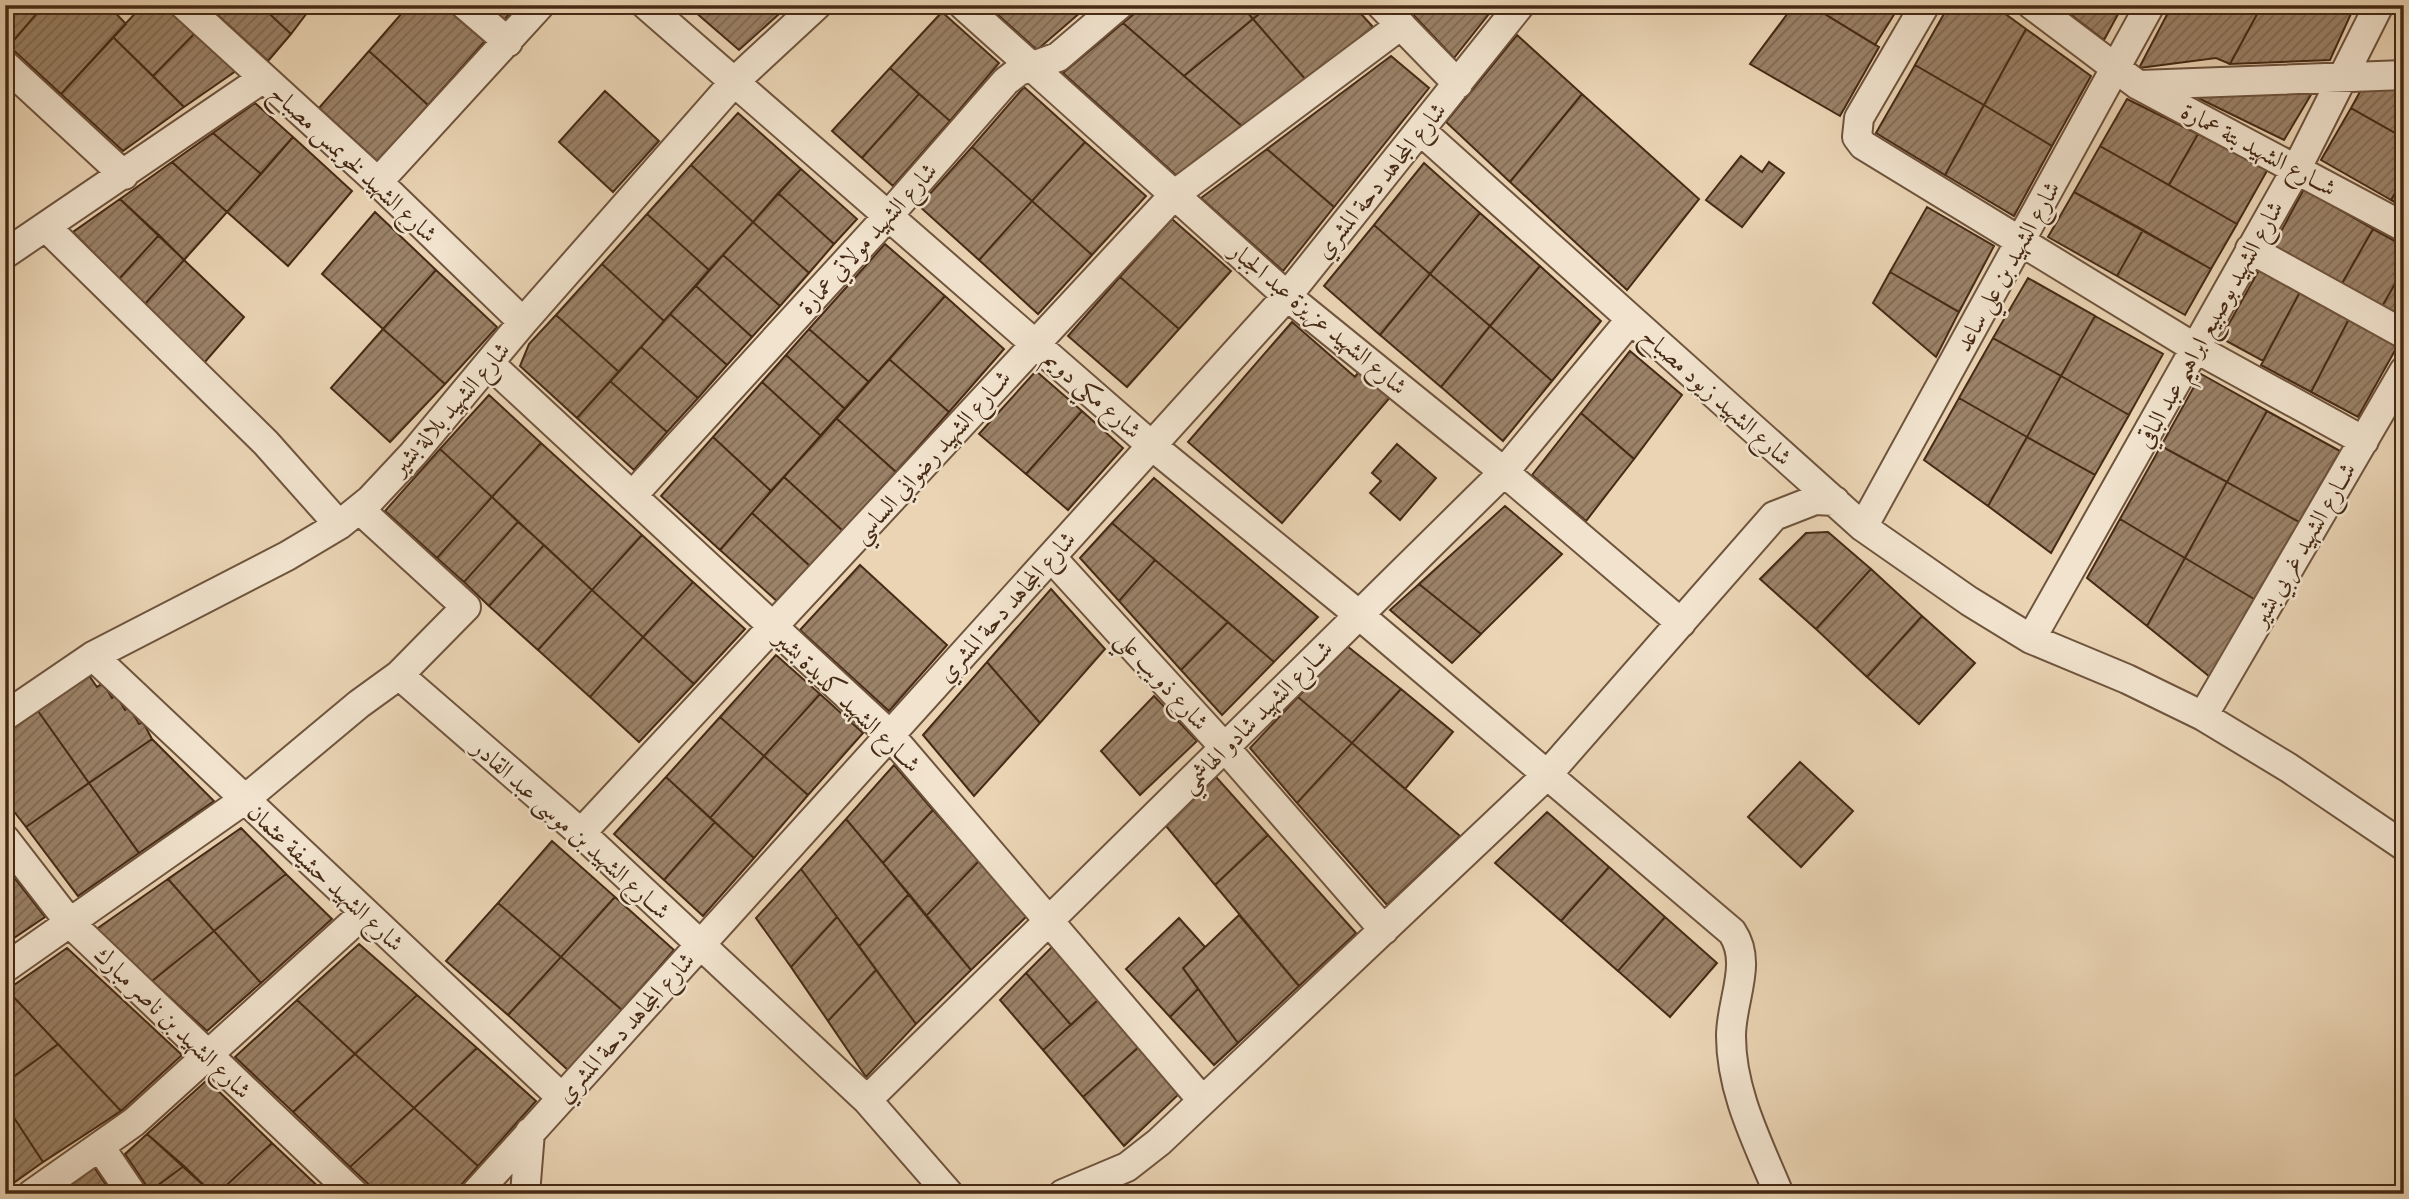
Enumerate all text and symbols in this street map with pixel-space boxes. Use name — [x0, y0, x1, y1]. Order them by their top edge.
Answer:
street label: شارع الشهيد لخويمس مصباح — [259, 77, 444, 253]
street label: شارع المجاهد دحة المشري — [1307, 95, 1457, 268]
street label: شــارع الشهيد بتة عمارة — [2174, 95, 2342, 207]
street label: شارع الشهيد مولاتي عمارة — [790, 155, 947, 324]
street label: شارع الشهيد بن علي ساعد — [1947, 175, 2074, 361]
street label: شارع الشهيد بوصبيع ابراهيم عبد الباقي — [2128, 195, 2298, 458]
street label: شارع الشهيد عزيزة عبد الجبار — [1219, 233, 1414, 405]
street label: شارع الشهيد زيود مصباح — [1631, 320, 1799, 476]
street label: شارع الشهيد بلالة بشير — [381, 335, 520, 487]
street label: شارع مكي دويم — [1033, 343, 1149, 450]
street label: شــارع الشهيد رضواني الساسي — [845, 363, 1022, 554]
street label: شــارع الشهيد غربي بشير — [2242, 456, 2367, 637]
street label: شارع المجاهد دحة المشري — [930, 524, 1086, 691]
street label: شــارع الشهيد كديدة بشير — [762, 621, 928, 783]
street label: شارع ذويب علي — [1104, 623, 1216, 742]
street label: شــارع الشهيد شادو الهاشمي — [1173, 633, 1345, 805]
street label: شــارع الشهيد بن موسى عبد القادر — [462, 731, 677, 930]
street label: شارع الشهيد حشيفة عثمان — [237, 796, 411, 961]
street label: شارع الشهيد بن ناصر مبارك — [84, 939, 258, 1109]
street label: شارع المجاهد دحة المشري — [549, 945, 705, 1112]

